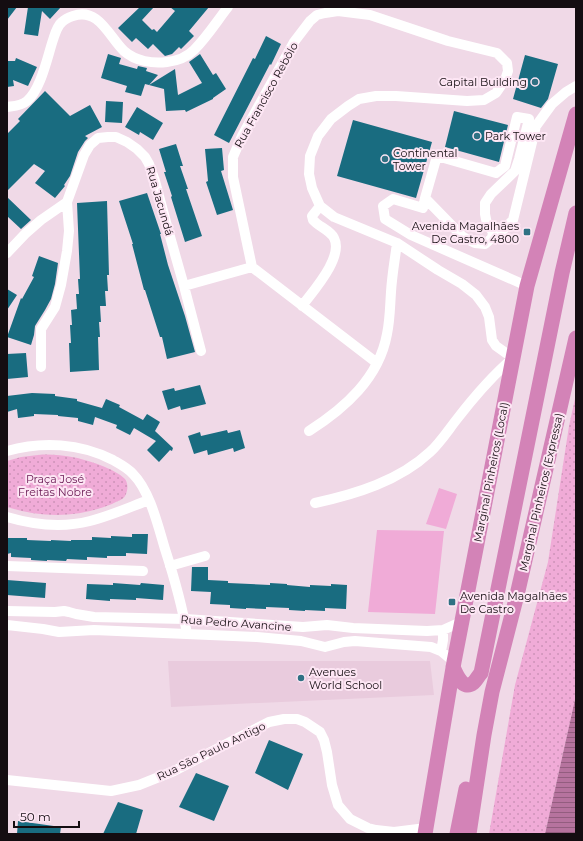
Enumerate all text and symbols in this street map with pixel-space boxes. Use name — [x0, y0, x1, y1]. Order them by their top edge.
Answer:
street label: Rua Francisco Rebôlo — [231, 40, 301, 150]
place label: Capital Building — [439, 75, 527, 89]
marker: Capital Building — [530, 77, 540, 87]
place label: Park Tower — [485, 129, 546, 143]
marker: Park Tower — [472, 131, 482, 141]
place label: Continental Tower — [393, 146, 458, 173]
marker: Continental Tower — [380, 154, 390, 164]
street label: Rua Jacundá — [143, 165, 177, 237]
place label: Avenida Magalhães De Castro, 4800 — [412, 219, 520, 246]
marker: Avenida Magalhães De Castro, 4800 — [522, 227, 532, 237]
street label: Marginal Pinheiros (Local) — [471, 401, 511, 543]
street label: Marginal Pinheiros (Expressa) — [516, 411, 566, 573]
park label: Praça José Freitas Nobre — [18, 472, 92, 499]
place label: Avenida Magalhães De Castro — [460, 589, 568, 616]
marker: Avenida Magalhães De Castro — [447, 597, 457, 607]
street label: Rua Pedro Avancine — [180, 612, 292, 634]
place label: Avenues World School — [309, 665, 382, 692]
marker: Avenues World School — [296, 673, 306, 683]
street label: Rua São Paulo Antigo — [154, 719, 268, 783]
scale bar — [14, 803, 79, 829]
text: 50 m — [20, 809, 51, 824]

